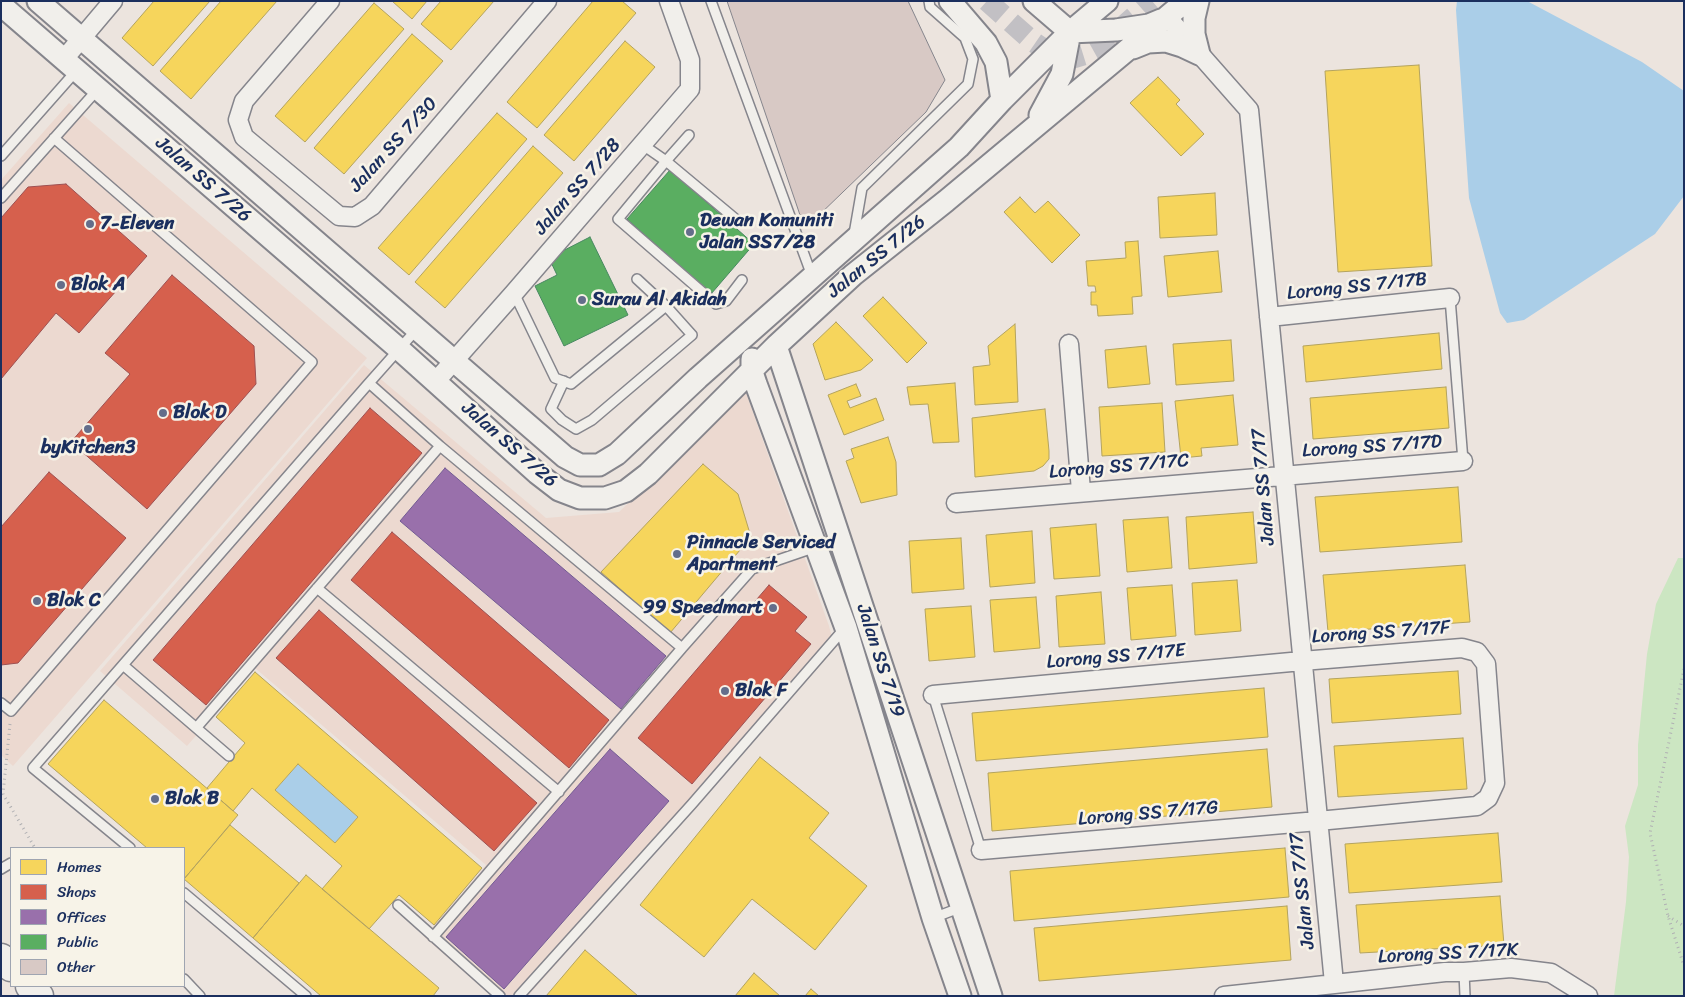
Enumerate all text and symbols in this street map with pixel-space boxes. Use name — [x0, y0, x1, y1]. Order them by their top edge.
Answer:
street label: Jalan SS 7/30 — [345, 93, 443, 197]
street label: Jalan SS 7/26 — [150, 132, 256, 228]
street label: Jalan SS 7/28 — [530, 134, 626, 240]
place label: Dewan Komuniti Jalan SS7/28 — [700, 210, 833, 254]
street label: Jalan SS 7/26 — [823, 211, 931, 303]
place label: 7-Eleven — [100, 213, 174, 235]
marker: 7-Eleven — [84, 218, 96, 230]
marker: Dewan Komuniti Jalan SS7/28 — [684, 226, 696, 238]
street label: Lorong SS 7/17B — [1286, 268, 1428, 306]
place label: Blok A — [71, 274, 126, 296]
marker: Blok A — [55, 279, 67, 291]
place label: Surau Al Akidah — [592, 289, 727, 311]
marker: Surau Al Akidah — [576, 294, 588, 306]
street label: Jalan SS 7/26 — [456, 397, 562, 493]
place label: Blok D — [173, 402, 226, 424]
marker: Blok D — [157, 407, 169, 419]
marker: byKitchen3 — [82, 423, 94, 435]
street label: Jalan SS 7/17 — [1248, 428, 1280, 546]
street label: Lorong SS 7/17D — [1301, 431, 1443, 463]
place label: byKitchen3 — [41, 437, 135, 459]
street label: Lorong SS 7/17C — [1048, 450, 1190, 484]
place label: Pinnacle Serviced Apartment — [687, 532, 835, 576]
marker: Pinnacle Serviced Apartment — [671, 548, 683, 560]
place label: Blok C — [47, 590, 101, 612]
marker: Blok C — [31, 595, 43, 607]
place label: 99 Speedmart — [643, 597, 763, 619]
marker: 99 Speedmart — [767, 602, 779, 614]
street label: Jalan SS 7/19 — [851, 602, 909, 720]
street label: Lorong SS 7/17F — [1311, 617, 1451, 649]
street label: Lorong SS 7/17E — [1046, 640, 1186, 674]
place label: Blok F — [735, 680, 787, 702]
marker: Blok F — [719, 685, 731, 697]
place label: Blok B — [165, 788, 219, 810]
marker: Blok B — [149, 793, 161, 805]
street label: Lorong SS 7/17G — [1077, 797, 1219, 831]
street label: Jalan SS 7/17 — [1286, 832, 1320, 950]
legend — [10, 847, 185, 987]
text: Homes — [57, 854, 101, 880]
text: Shops — [57, 879, 96, 905]
text: Offices — [57, 904, 106, 930]
text: Public — [57, 929, 98, 955]
street label: Lorong SS 7/17K — [1377, 939, 1519, 969]
text: Other — [57, 954, 95, 980]

